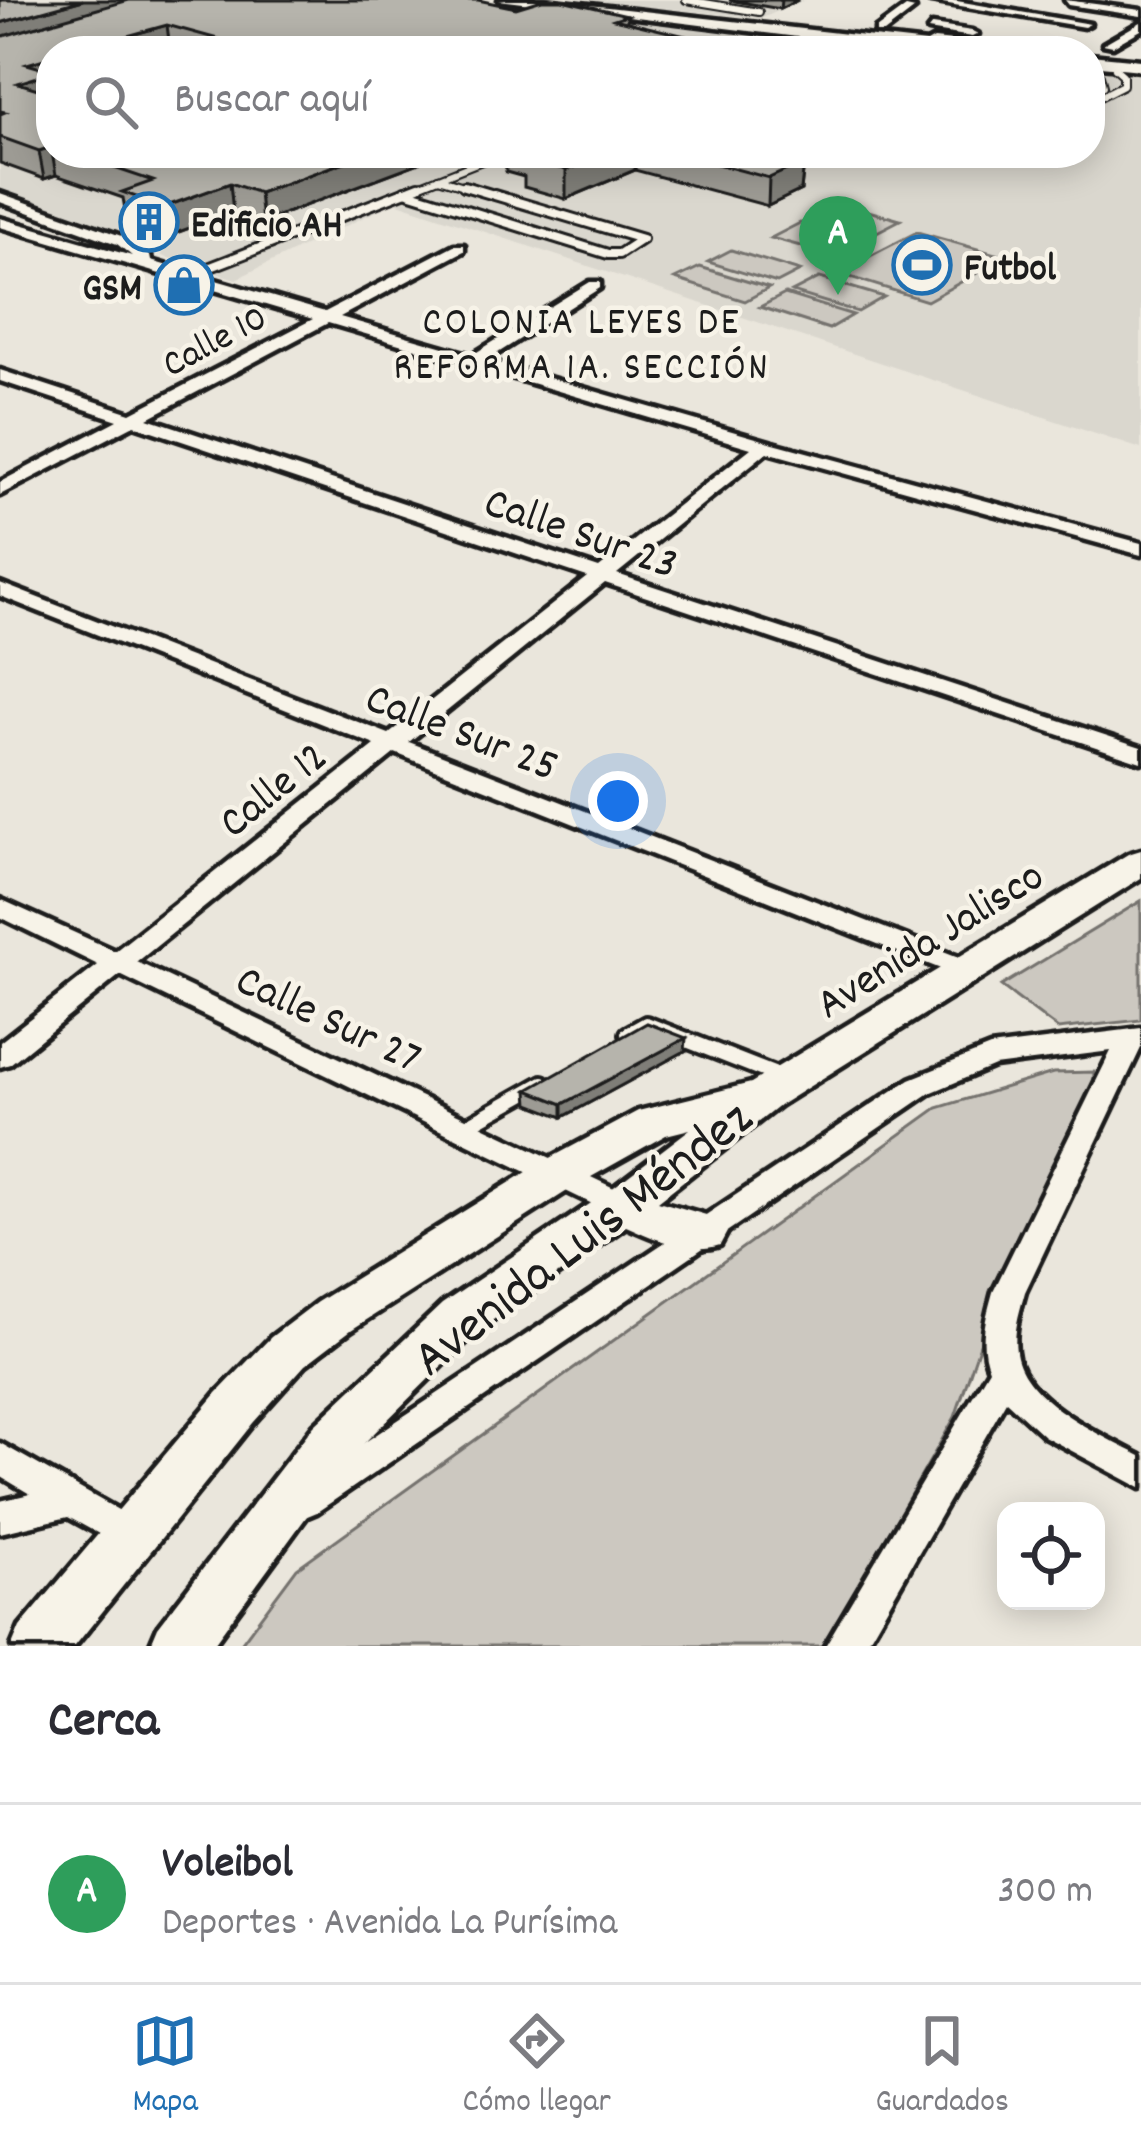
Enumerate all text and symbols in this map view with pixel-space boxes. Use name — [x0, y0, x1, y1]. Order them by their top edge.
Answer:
search box — [36, 36, 1105, 168]
icon: search — [78, 69, 144, 135]
text: Buscar aquí — [174, 70, 369, 134]
building icon: Edificio AH — [118, 191, 180, 253]
pin: A — [799, 196, 877, 295]
place label: Edificio AH — [191, 201, 343, 256]
sports icon: Futbol — [891, 234, 953, 296]
place label: Futbol — [964, 244, 1057, 299]
shop icon: GSM — [153, 254, 215, 316]
place label: GSM — [82, 264, 142, 319]
street label: Calle 10 — [154, 293, 278, 394]
district label: COLONIA LEYES DE REFORMA 1A. SECCIÓN — [394, 298, 770, 398]
street label: Calle Sur 23 — [474, 474, 685, 600]
street label: Calle Sur 25 — [355, 670, 566, 802]
street label: Calle 12 — [207, 728, 344, 856]
your location — [588, 771, 648, 831]
street label: Avenida Jalisco — [805, 847, 1058, 1038]
street label: Calle Sur 27 — [224, 951, 430, 1093]
street label: Avenida Luis Méndez — [399, 1084, 772, 1399]
map controls — [997, 1502, 1105, 1610]
button: locate — [997, 1502, 1105, 1610]
text: Cerca — [48, 1688, 159, 1760]
text: Voleibol — [162, 1834, 293, 1898]
text: A — [76, 1866, 98, 1921]
text: 300 m — [997, 1866, 1093, 1921]
text: Deportes · Avenida La Purísima — [162, 1898, 617, 1953]
tab: Mapa — [132, 2008, 198, 2127]
tab: Cómo llegar — [463, 2008, 611, 2127]
tab: Guardados — [875, 2008, 1009, 2127]

